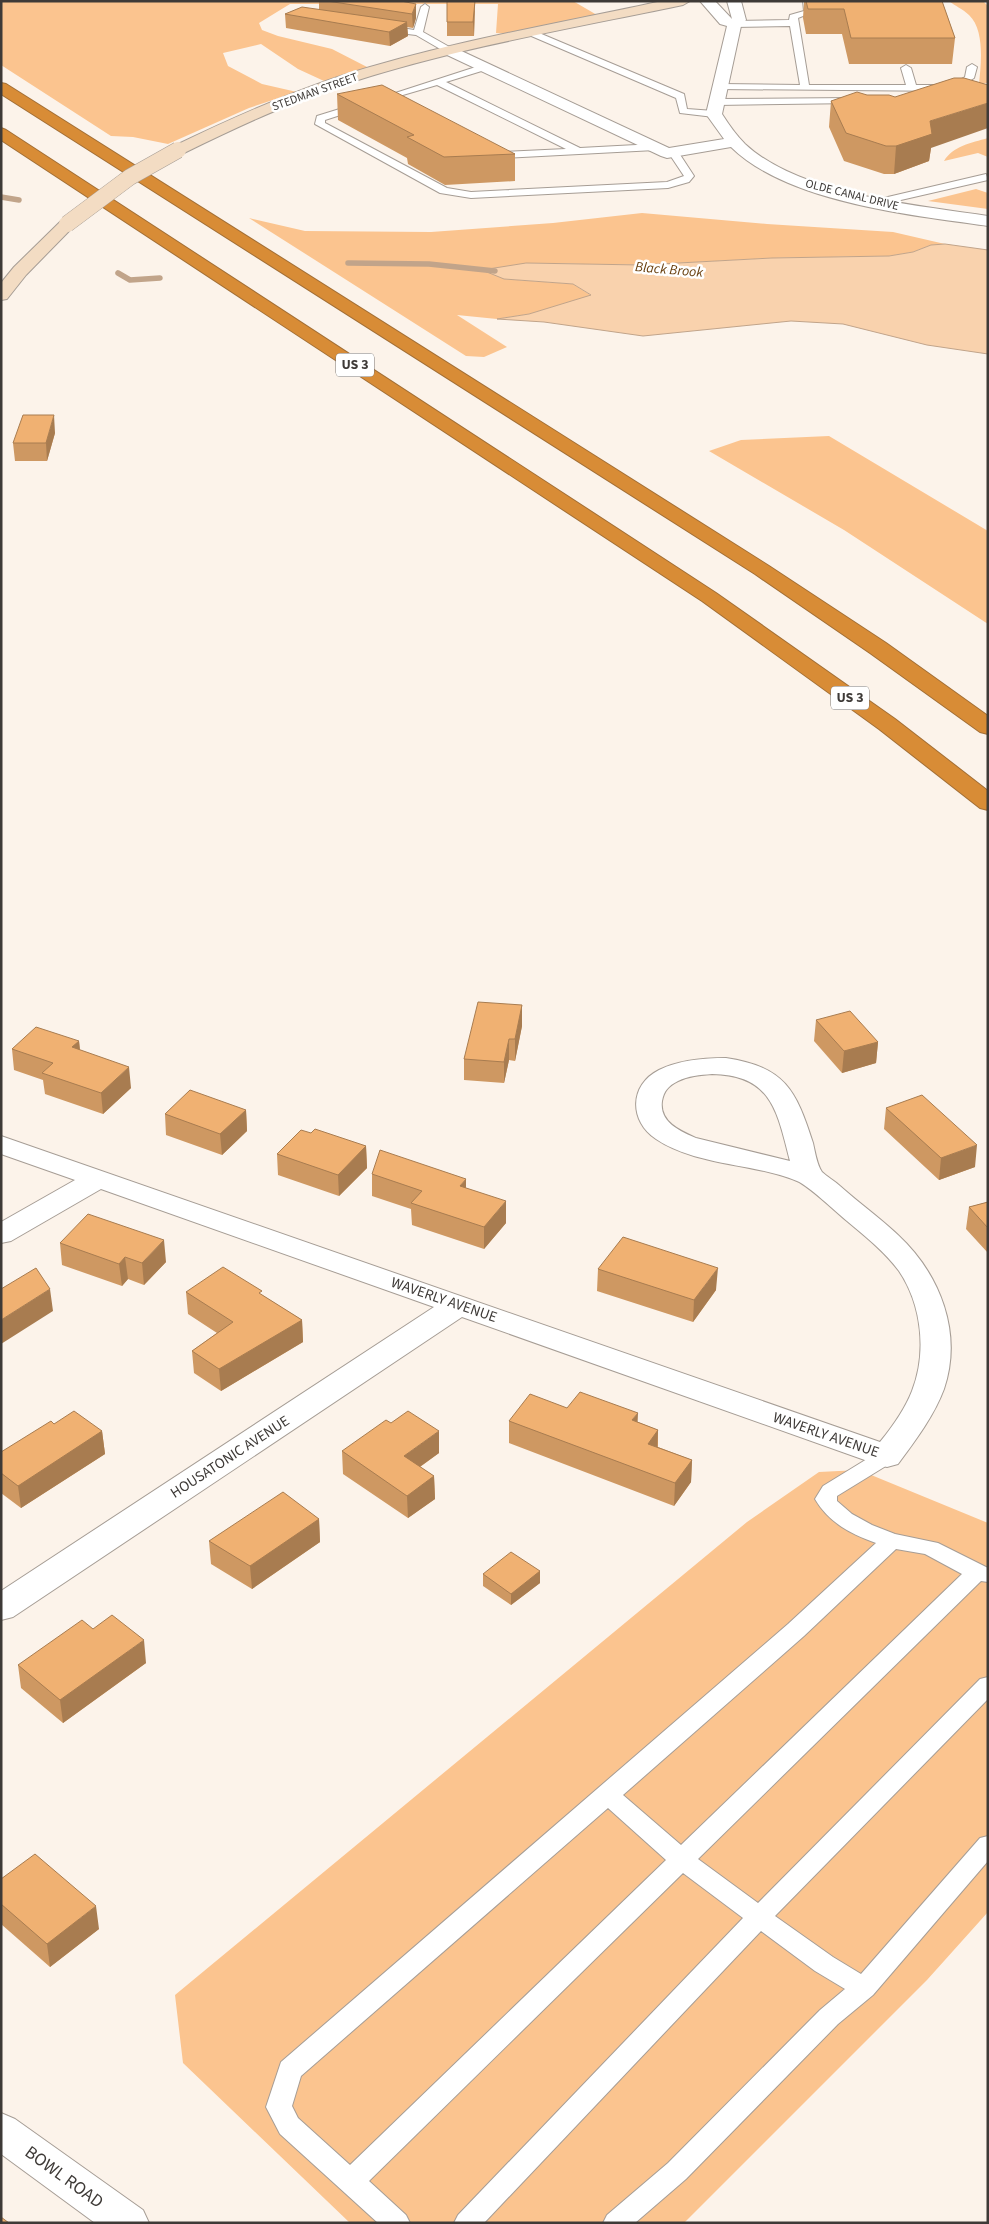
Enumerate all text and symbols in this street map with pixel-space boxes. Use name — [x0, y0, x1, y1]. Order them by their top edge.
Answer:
street label: STEDMAN STREET — [270, 68, 361, 115]
street label: OLDE CANAL DRIVE — [804, 175, 900, 215]
water label: Black Brook — [634, 257, 704, 283]
road number: US 3 — [336, 354, 374, 376]
road number: US 3 — [831, 686, 869, 710]
street label: WAVERLY AVENUE — [388, 1272, 500, 1328]
street label: WAVERLY AVENUE — [770, 1407, 882, 1463]
street label: HOUSATONIC AVENUE — [166, 1410, 294, 1503]
street label: BOWL ROAD — [20, 2140, 108, 2214]

